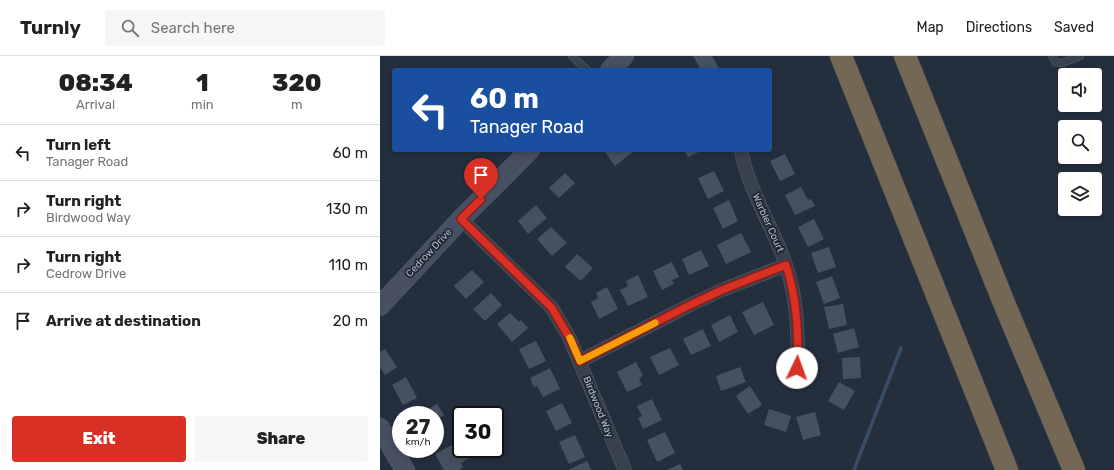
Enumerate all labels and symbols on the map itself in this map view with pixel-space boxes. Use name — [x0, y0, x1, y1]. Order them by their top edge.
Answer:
pin — [464, 158, 498, 199]
street label: Warbler Court — [750, 192, 786, 254]
street label: Cedrow Drive — [404, 226, 455, 280]
position arrow — [776, 347, 818, 389]
street label: Birdwood Way — [580, 375, 616, 440]
speed limit sign: 30 — [452, 406, 504, 458]

